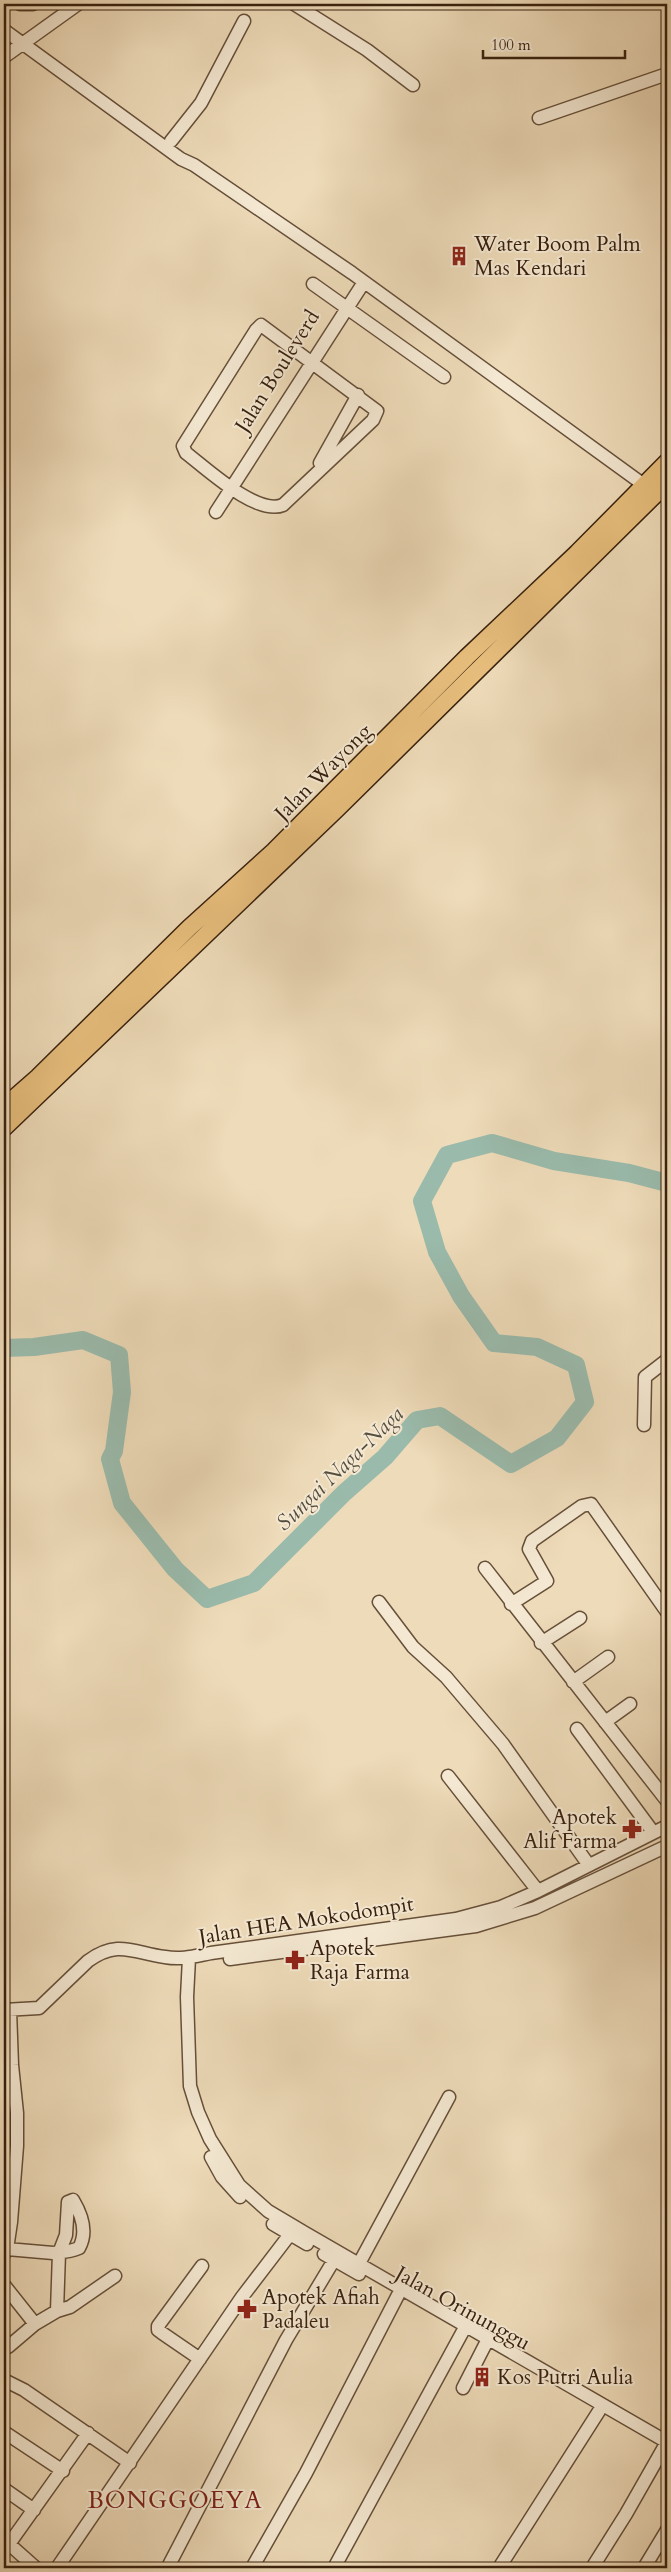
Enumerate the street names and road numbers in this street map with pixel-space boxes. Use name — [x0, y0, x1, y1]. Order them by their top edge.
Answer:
street label: Jalan Bouleverd — [227, 305, 327, 441]
street label: Jalan Wayong — [266, 717, 379, 829]
street label: Jalan HEA Mokodompit — [194, 1889, 416, 1952]
street label: Jalan Orinunggu — [387, 2258, 536, 2358]

